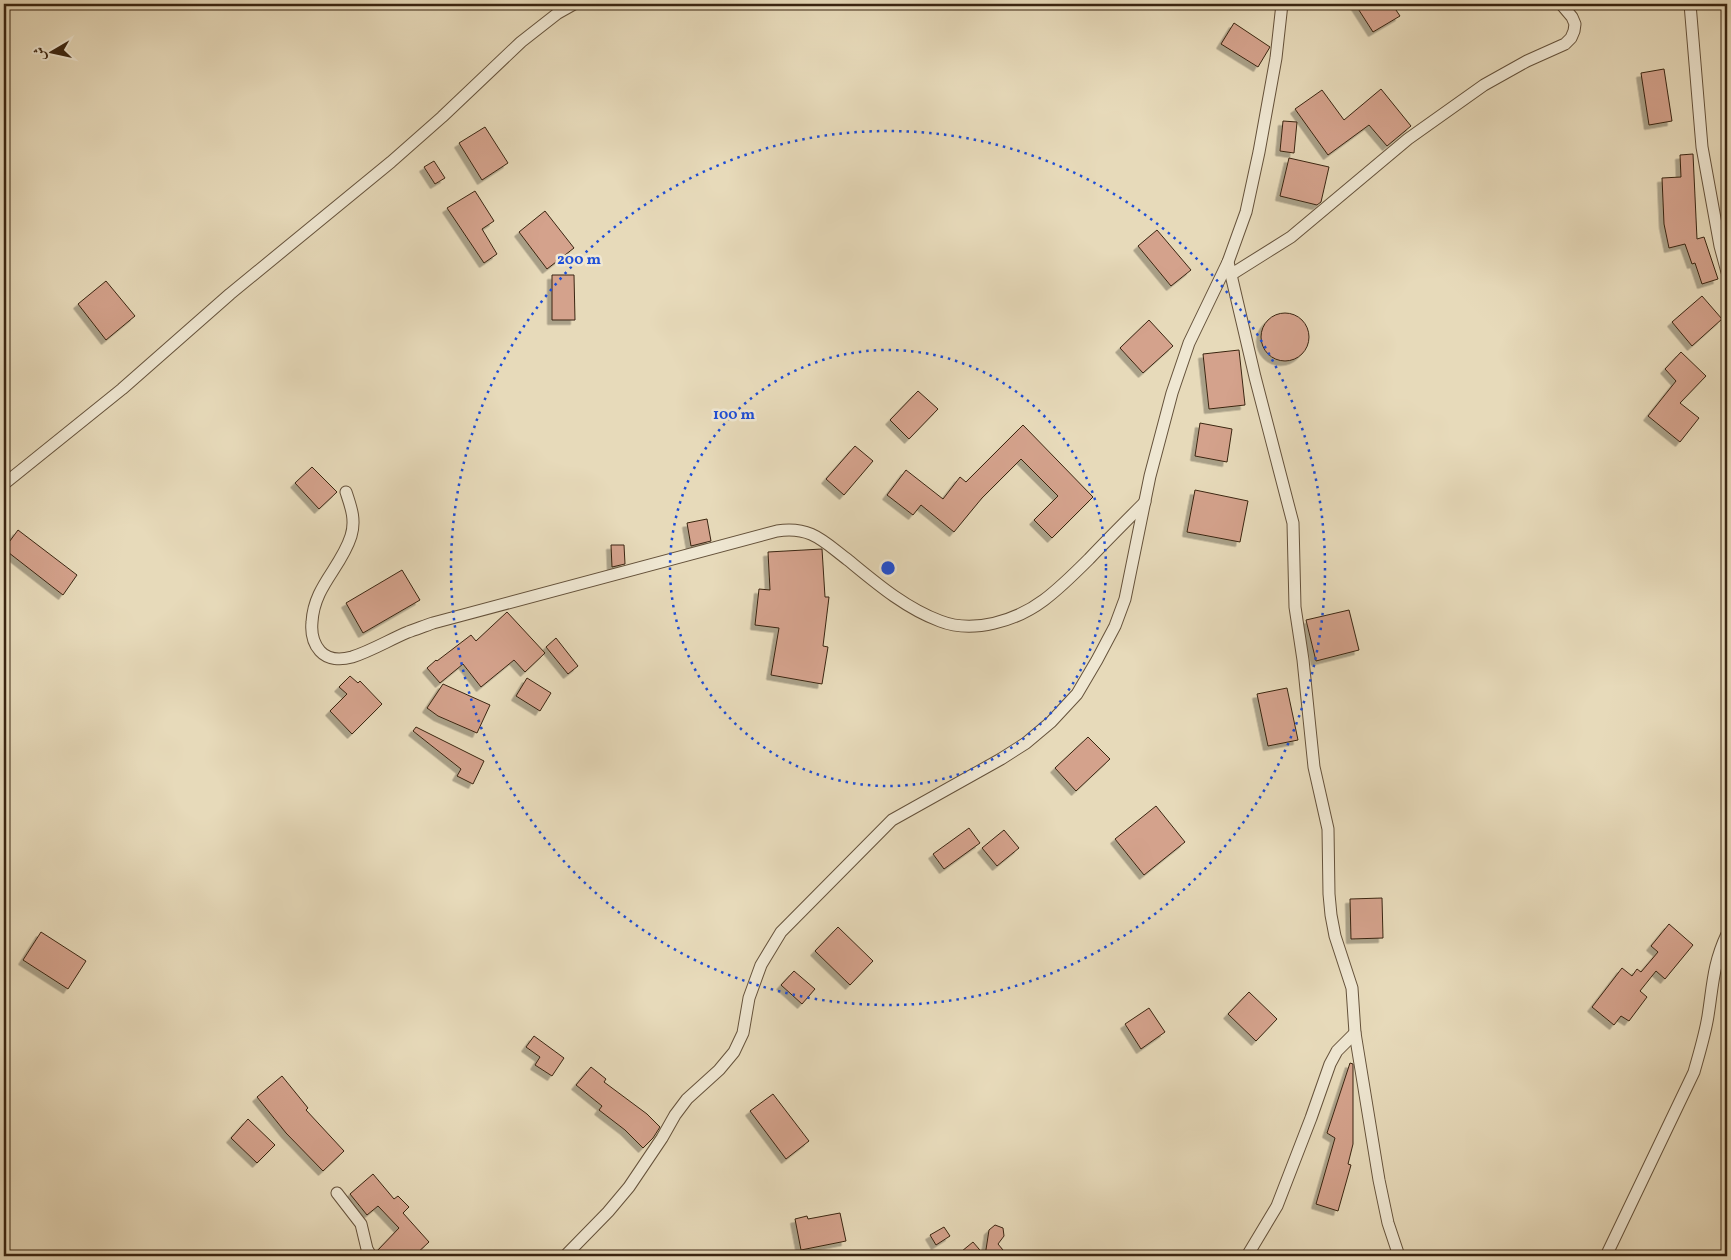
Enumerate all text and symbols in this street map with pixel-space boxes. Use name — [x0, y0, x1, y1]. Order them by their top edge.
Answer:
north arrow — [28, 28, 78, 78]
text: ش — [30, 45, 51, 62]
text: 200 m — [557, 250, 601, 271]
text: 100 m — [713, 405, 756, 426]
centre of rings — [879, 559, 897, 577]

